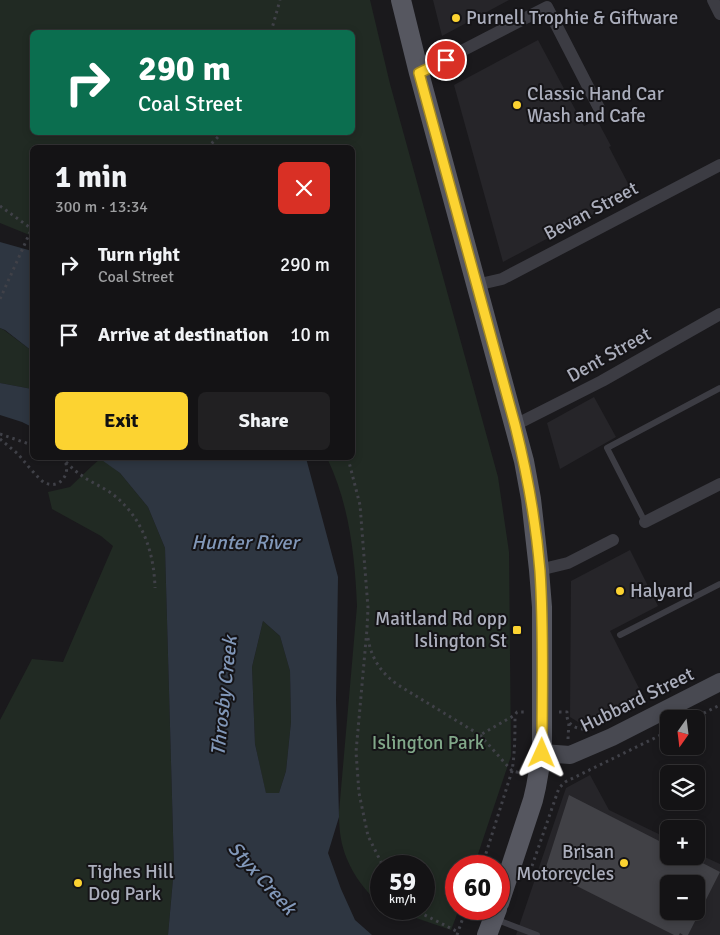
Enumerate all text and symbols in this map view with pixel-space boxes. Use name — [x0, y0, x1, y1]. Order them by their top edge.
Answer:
place label: Purnell Trophie & Giftware — [466, 6, 678, 30]
marker: Purnell Trophie & Giftware — [450, 12, 462, 24]
pin — [425, 39, 467, 81]
icon: arrive — [432, 46, 460, 74]
text: 290 m — [138, 47, 231, 90]
icon: right — [55, 50, 120, 115]
place label: Classic Hand Car Wash and Cafe — [527, 82, 664, 128]
text: Coal Street — [138, 90, 242, 117]
marker: Classic Hand Car Wash and Cafe — [511, 99, 523, 111]
text: 1 min — [55, 159, 127, 196]
button: close — [278, 162, 330, 214]
street label: Bevan Street — [540, 176, 642, 246]
text: 300 m · 13:34 — [55, 197, 148, 217]
text: Turn right — [98, 243, 180, 267]
icon: right — [55, 251, 83, 279]
text: 290 m — [280, 253, 330, 277]
text: Coal Street — [98, 267, 174, 287]
icon: arrive — [55, 321, 83, 349]
street label: Dent Street — [563, 322, 656, 388]
text: Arrive at destination — [98, 323, 269, 347]
text: 10 m — [290, 323, 330, 347]
button: Exit — [55, 392, 188, 450]
button: Share — [198, 392, 330, 450]
water label: Hunter River — [191, 530, 301, 555]
place label: Halyard — [630, 579, 693, 603]
marker: Halyard — [614, 585, 626, 597]
place label: Maitland Rd opp Islington St — [375, 607, 507, 653]
marker: Maitland Rd opp Islington St — [511, 624, 523, 636]
water label: Throsby Creek — [205, 633, 243, 757]
street label: Hubbard Street — [576, 662, 698, 738]
north arrow — [660, 710, 705, 755]
map controls — [660, 710, 705, 920]
position arrow — [515, 726, 567, 778]
park label: Islington Park — [372, 731, 485, 755]
button: layers — [660, 765, 705, 810]
button: + — [660, 820, 705, 865]
water label: Styx Creek — [223, 836, 303, 921]
place label: Brisan Motorcycles — [516, 840, 614, 886]
speed limit sign: 60 — [445, 855, 510, 920]
marker: Brisan Motorcycles — [618, 857, 630, 869]
place label: Tighes Hill Dog Park — [88, 860, 174, 906]
text: 59 — [389, 866, 416, 897]
button: − — [660, 875, 705, 920]
marker: Tighes Hill Dog Park — [72, 877, 84, 889]
text: km/h — [389, 892, 416, 907]

